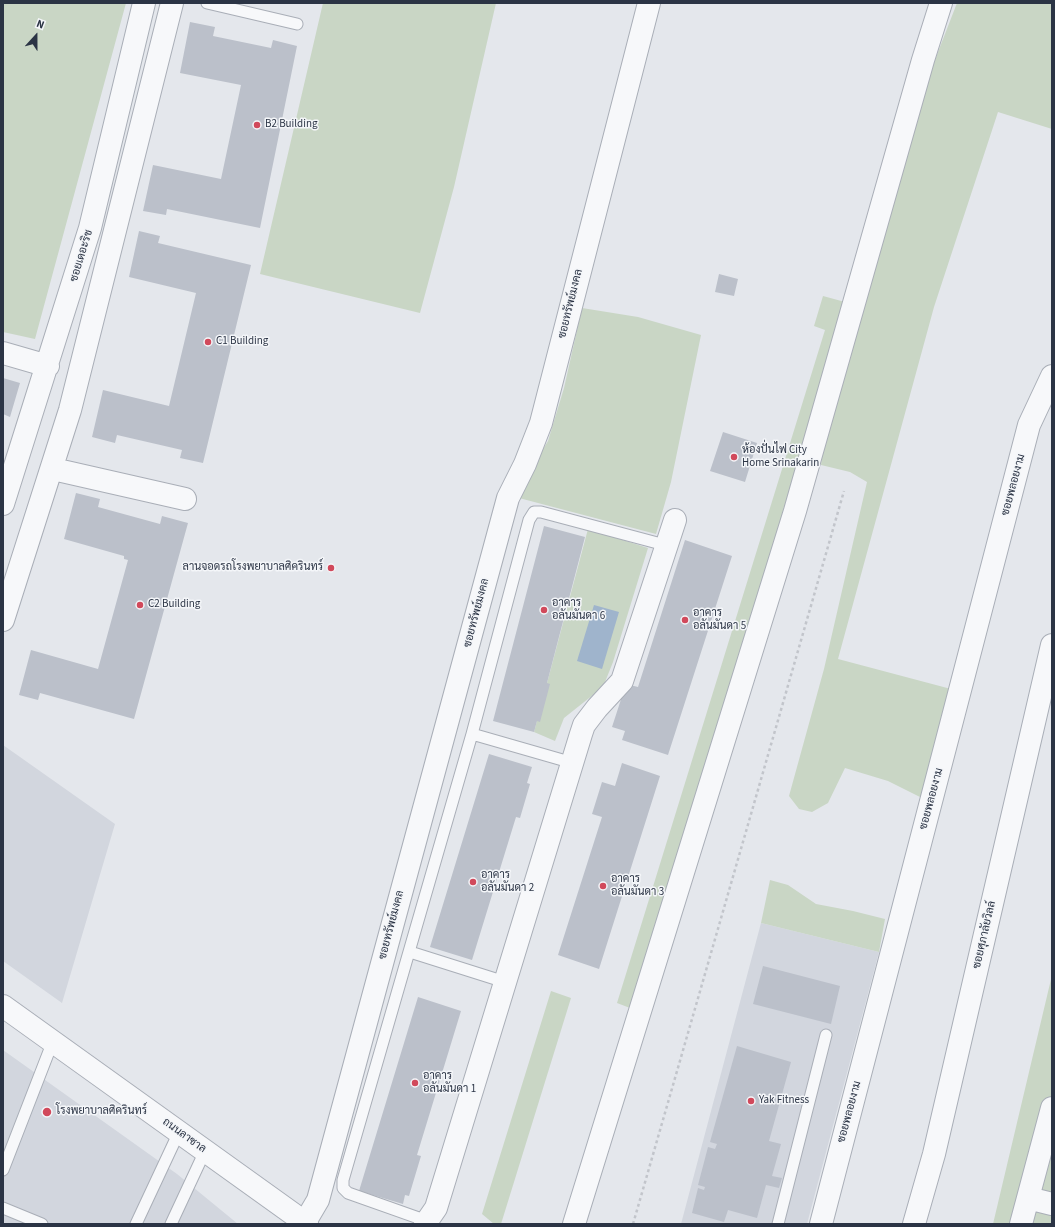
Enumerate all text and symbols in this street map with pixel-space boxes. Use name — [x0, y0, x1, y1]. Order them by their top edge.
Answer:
north arrow — [16, 16, 56, 56]
text: N — [34, 16, 47, 33]
place label: B2 Building — [265, 118, 317, 132]
marker: B2 Building — [252, 120, 262, 130]
street label: ซอยเดอะริช — [68, 228, 96, 284]
street label: ซอยทรัพย์มงคล — [556, 268, 586, 340]
place label: C1 Building — [216, 335, 268, 349]
marker: C1 Building — [203, 337, 213, 347]
place label: ห้องปั่นไฟ City Home Srinakarin — [742, 444, 819, 470]
marker: ห้องปั่นไฟ City Home Srinakarin — [729, 452, 739, 462]
street label: ซอยพลอยงาม — [999, 453, 1029, 517]
place label: ลานจอดรถโรงพยาบาลศิครินทร์ — [182, 561, 323, 575]
marker: ลานจอดรถโรงพยาบาลศิครินทร์ — [326, 563, 336, 573]
street label: ซอยทรัพย์มงคล — [461, 577, 493, 649]
place label: อาคาร อลันมันดา 6 — [552, 597, 605, 623]
place label: C2 Building — [148, 598, 200, 612]
marker: C2 Building — [135, 600, 145, 610]
marker: อาคาร อลันมันดา 6 — [539, 605, 549, 615]
place label: อาคาร อลันมันดา 5 — [693, 607, 746, 633]
marker: อาคาร อลันมันดา 5 — [680, 615, 690, 625]
street label: ซอยพลอยงาม — [917, 767, 947, 831]
place label: อาคาร อลันมันดา 2 — [481, 869, 534, 895]
place label: อาคาร อลันมันดา 3 — [611, 873, 664, 899]
marker: อาคาร อลันมันดา 2 — [468, 877, 478, 887]
marker: อาคาร อลันมันดา 3 — [598, 881, 608, 891]
street label: ซอยทรัพย์มงคล — [376, 889, 408, 961]
street label: ซอยศุภาลัยวิลล์ — [971, 900, 999, 970]
place label: อาคาร อลันมันดา 1 — [423, 1070, 476, 1096]
marker: อาคาร อลันมันดา 1 — [410, 1078, 420, 1088]
street label: ซอยพลอยงาม — [835, 1080, 865, 1144]
place label: Yak Fitness — [759, 1094, 809, 1108]
marker: Yak Fitness — [746, 1096, 756, 1106]
place label: โรงพยาบาลศิครินทร์ — [56, 1105, 147, 1119]
marker: โรงพยาบาลศิครินทร์ — [41, 1106, 53, 1118]
street label: ถนนลาซาล — [160, 1116, 208, 1156]

